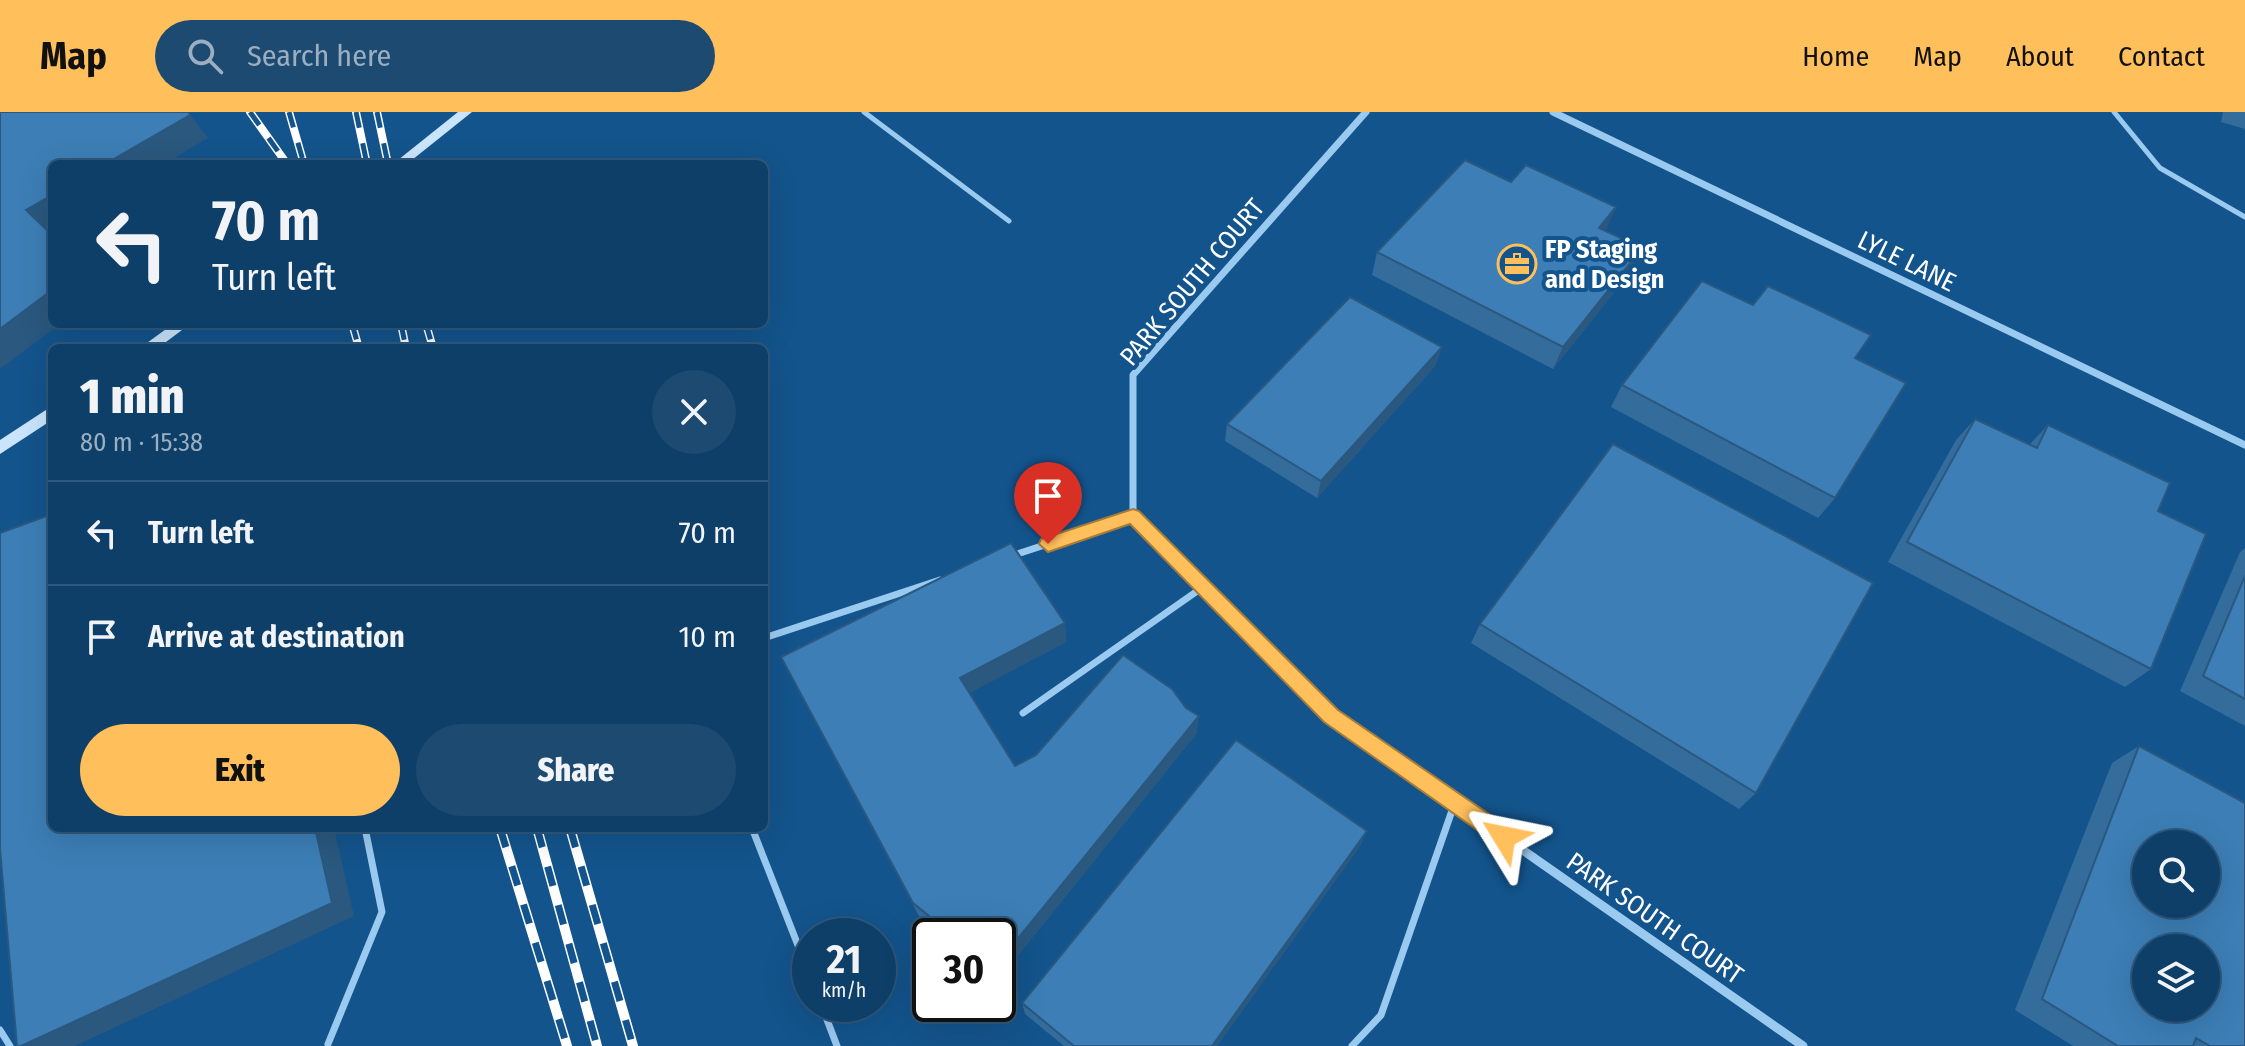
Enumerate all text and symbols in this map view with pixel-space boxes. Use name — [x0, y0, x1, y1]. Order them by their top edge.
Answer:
search box — [155, 20, 715, 92]
text: Map — [40, 33, 107, 79]
icon: search — [183, 34, 227, 78]
text: Search here — [247, 38, 391, 74]
text: Home — [1802, 40, 1869, 73]
text: Map — [1913, 40, 1962, 73]
text: About — [2006, 40, 2074, 73]
text: Contact — [2118, 40, 2205, 73]
text: 70 m — [212, 188, 320, 255]
icon: left — [80, 192, 184, 296]
street label: PARK SOUTH COURT — [1114, 193, 1271, 372]
street label: LYLE LANE — [1853, 224, 1961, 298]
place label: FP Staging and Design — [1545, 234, 1664, 295]
office icon: FP Staging and Design — [1496, 243, 1538, 285]
text: Turn left — [212, 256, 336, 300]
text: 1 min — [80, 368, 184, 426]
button: close — [652, 370, 736, 454]
text: 80 m · 15:38 — [80, 427, 203, 458]
pin — [1014, 462, 1082, 544]
icon: arrive — [1026, 474, 1070, 518]
icon: left — [80, 511, 124, 555]
text: Turn left — [148, 515, 254, 551]
text: 70 m — [678, 515, 736, 551]
icon: arrive — [80, 615, 124, 659]
text: Arrive at destination — [148, 619, 405, 655]
text: 10 m — [679, 619, 736, 655]
button: Exit — [80, 724, 400, 816]
button: Share — [416, 724, 736, 816]
position arrow — [1462, 795, 1546, 879]
map controls — [2132, 830, 2220, 1022]
button: search — [2132, 830, 2220, 918]
street label: PARK SOUTH COURT — [1561, 846, 1749, 991]
speed limit sign: 30 — [912, 918, 1016, 1022]
button: layers — [2132, 934, 2220, 1022]
text: 21 — [827, 936, 861, 984]
text: km/h — [822, 978, 866, 1002]

